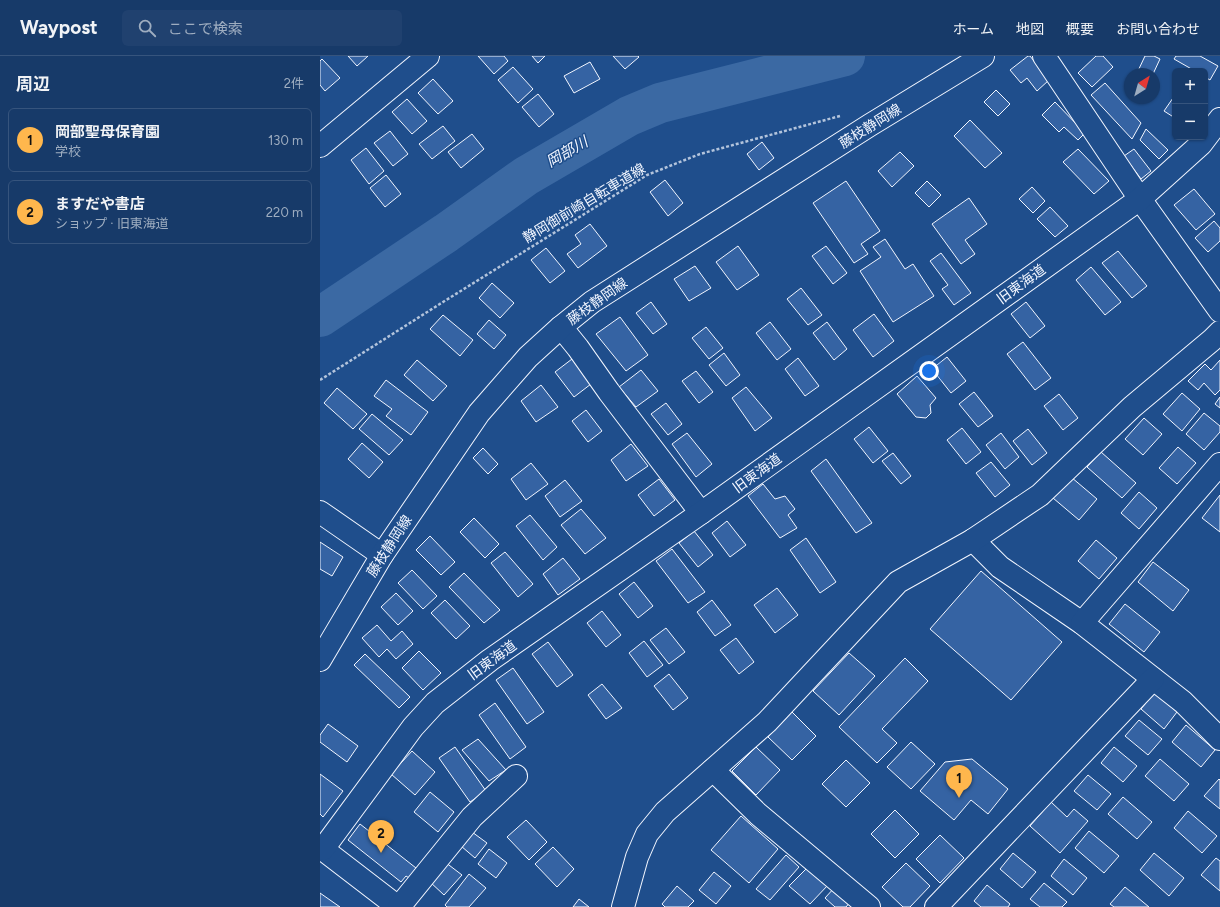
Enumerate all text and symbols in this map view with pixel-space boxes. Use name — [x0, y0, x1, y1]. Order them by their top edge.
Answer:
search box — [122, 10, 402, 46]
text: Waypost — [20, 16, 98, 39]
icon: search — [136, 17, 158, 39]
text: ここで検索 — [168, 20, 243, 38]
text: ホーム — [952, 21, 994, 38]
text: 地図 — [1016, 21, 1044, 38]
text: 概要 — [1066, 21, 1094, 38]
text: お問い合わせ — [1116, 21, 1200, 38]
north arrow — [1124, 68, 1160, 104]
map controls — [1172, 68, 1208, 140]
button: + — [1172, 68, 1208, 104]
text: 周辺 — [16, 74, 50, 94]
text: 2件 — [284, 76, 304, 91]
street label: 藤枝静岡線 — [836, 101, 904, 152]
button: − — [1172, 104, 1208, 140]
text: 岡部聖母保育園 — [55, 123, 160, 141]
water label: 岡部川 — [543, 132, 593, 171]
text: 1 — [27, 133, 33, 148]
text: 130 m — [268, 133, 303, 148]
text: 学校 — [55, 144, 81, 159]
street label: 静岡御前崎自転車道線 — [520, 160, 649, 247]
text: ますだや書店 — [55, 195, 145, 213]
text: 2 — [26, 205, 34, 220]
text: 220 m — [266, 205, 303, 220]
text: ショップ · 旧東海道 — [55, 216, 169, 231]
street label: 旧東海道 — [994, 261, 1049, 308]
street label: 藤枝静岡線 — [564, 274, 631, 328]
your location — [919, 361, 939, 381]
street label: 旧東海道 — [730, 450, 785, 497]
street label: 藤枝静岡線 — [363, 512, 416, 580]
street label: 旧東海道 — [465, 637, 520, 684]
pin: 1 — [946, 765, 972, 798]
pin: 2 — [368, 820, 394, 853]

